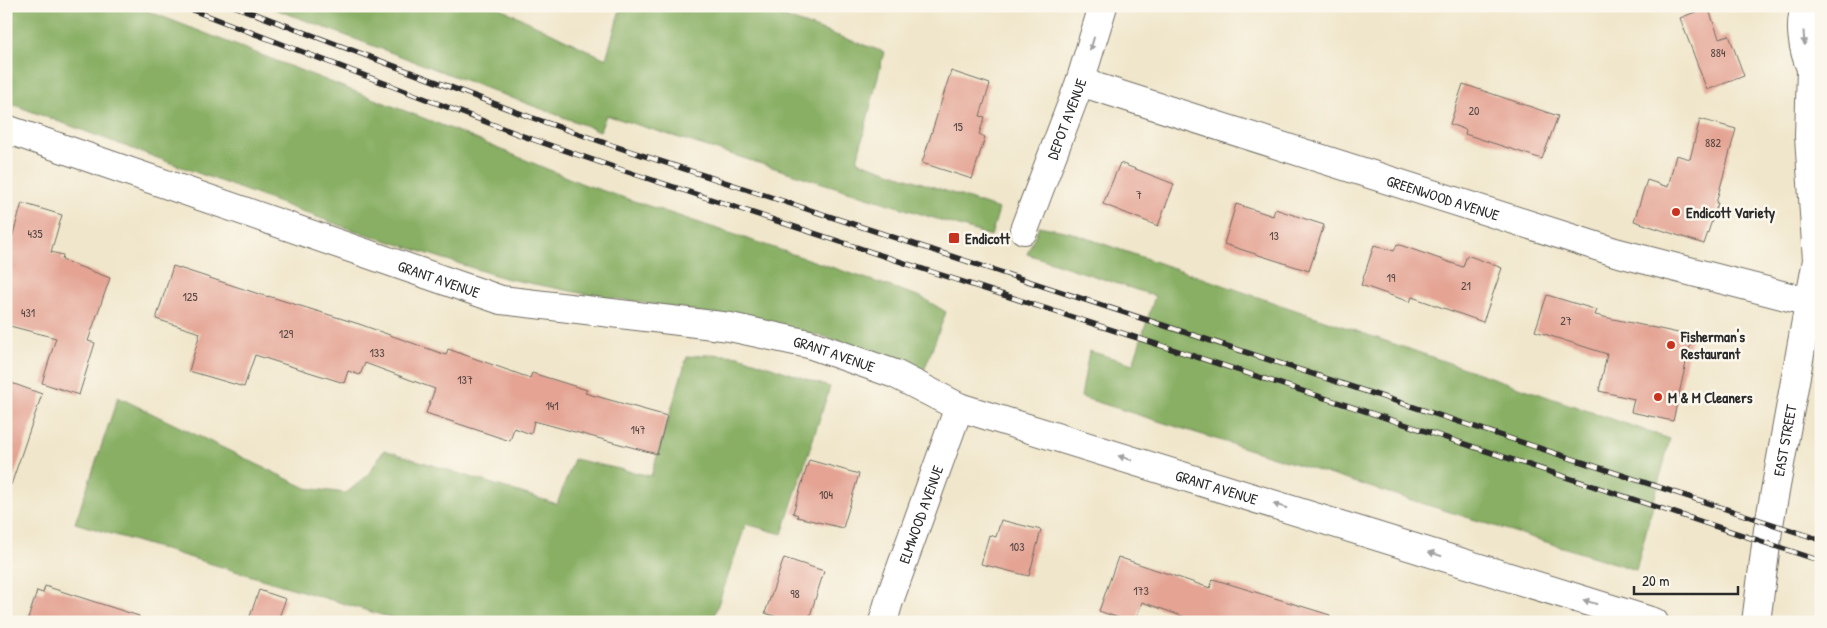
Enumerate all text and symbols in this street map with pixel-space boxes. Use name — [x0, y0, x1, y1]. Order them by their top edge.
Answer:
one-way arrow — [1800, 30, 1808, 46]
one-way arrow — [1087, 37, 1095, 52]
house number: 884 — [1711, 44, 1726, 61]
street label: DEPOT AVENUE — [1041, 75, 1091, 162]
house number: 20 — [1469, 102, 1480, 119]
house number: 15 — [953, 118, 963, 135]
house number: 882 — [1705, 134, 1721, 151]
street label: GREENWOOD AVENUE — [1384, 170, 1502, 225]
house number: 7 — [1136, 186, 1142, 203]
place label: Endicott Variety — [1686, 202, 1776, 224]
marker: Endicott Variety — [1670, 206, 1682, 218]
house number: 435 — [28, 225, 42, 242]
house number: 13 — [1269, 227, 1279, 244]
place label: Endicott — [965, 228, 1011, 249]
marker: Endicott — [947, 231, 961, 245]
street label: GRANT AVENUE — [395, 255, 483, 302]
house number: 19 — [1387, 269, 1396, 286]
house number: 21 — [1461, 277, 1471, 294]
house number: 125 — [182, 288, 198, 305]
house number: 431 — [21, 304, 35, 321]
house number: 27 — [1560, 312, 1572, 329]
house number: 129 — [279, 325, 294, 342]
place label: Fisherman's Restaurant — [1680, 326, 1745, 364]
street label: GRANT AVENUE — [791, 330, 878, 377]
marker: Fisherman's Restaurant — [1665, 339, 1677, 351]
house number: 133 — [369, 344, 385, 361]
house number: 137 — [457, 371, 473, 388]
place label: M & M Cleaners — [1668, 387, 1753, 408]
marker: M & M Cleaners — [1652, 391, 1664, 403]
house number: 141 — [545, 397, 559, 414]
street label: EAST STREET — [1767, 402, 1801, 478]
house number: 147 — [631, 421, 645, 438]
one-way arrow — [1117, 453, 1132, 461]
street label: ELMWOOD AVENUE — [893, 462, 948, 566]
street label: GRANT AVENUE — [1173, 464, 1261, 509]
house number: 104 — [819, 486, 834, 503]
one-way arrow — [1272, 502, 1287, 509]
house number: 103 — [1009, 538, 1025, 555]
one-way arrow — [1427, 550, 1442, 558]
scale bar — [1634, 563, 1738, 595]
text: 20 m — [1642, 570, 1669, 591]
house number: 173 — [1133, 582, 1149, 599]
house number: 98 — [790, 585, 800, 602]
one-way arrow — [1583, 598, 1598, 606]

